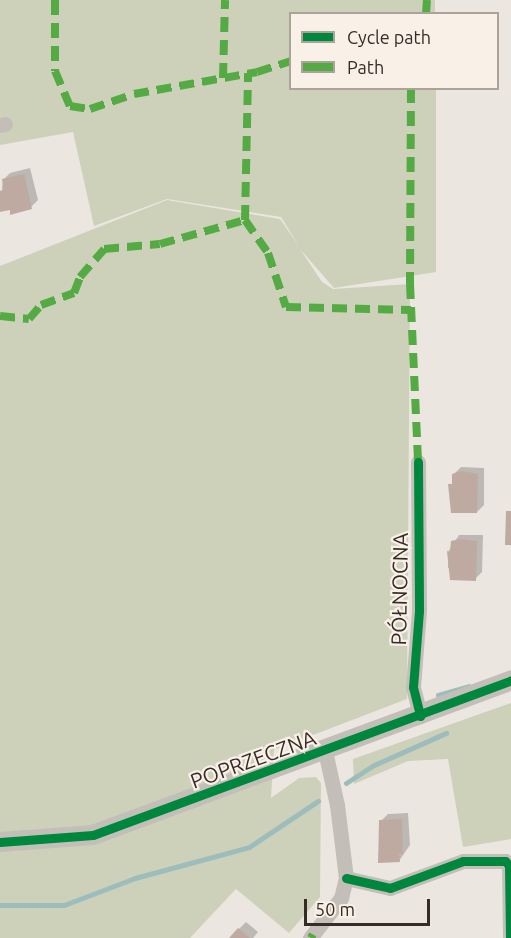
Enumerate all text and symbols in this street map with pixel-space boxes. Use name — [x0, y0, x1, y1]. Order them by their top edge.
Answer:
legend — [289, 12, 499, 90]
text: Cycle path — [347, 27, 431, 47]
text: Path — [347, 57, 384, 77]
street label: PÓŁNOCNA — [385, 532, 413, 646]
street label: POPRZECZNA — [187, 725, 319, 793]
scale bar — [307, 887, 433, 925]
text: 50 m — [315, 899, 355, 919]

